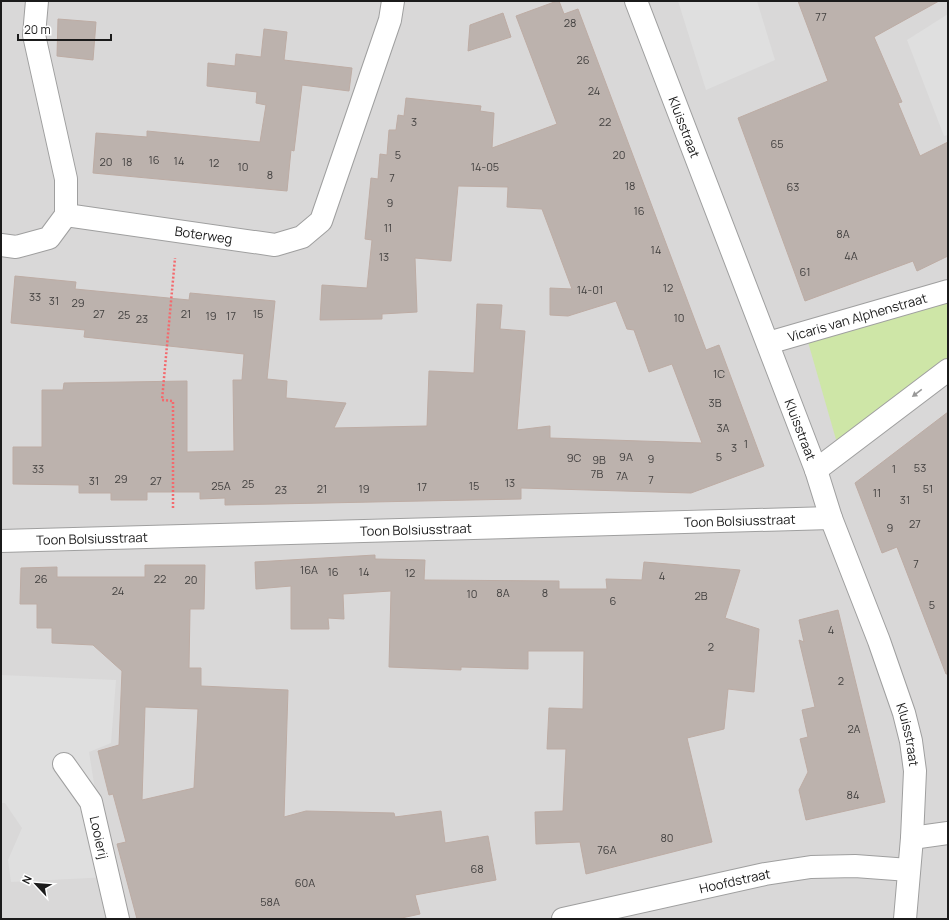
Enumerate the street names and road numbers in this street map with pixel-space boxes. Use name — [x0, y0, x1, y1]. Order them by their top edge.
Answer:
street label: Kluisstraat — [664, 94, 704, 160]
street label: Boterweg — [174, 222, 234, 248]
street label: Vicaris van Alphenstraat — [786, 289, 929, 346]
street label: Kluisstraat — [780, 396, 820, 463]
street label: Toon Bolsiusstraat — [684, 510, 796, 531]
street label: Toon Bolsiusstraat — [360, 519, 472, 540]
street label: Toon Bolsiusstraat — [36, 528, 148, 549]
street label: Kluisstraat — [892, 700, 923, 767]
street label: Looierij — [85, 814, 113, 861]
street label: Hoofdstraat — [697, 864, 772, 897]

